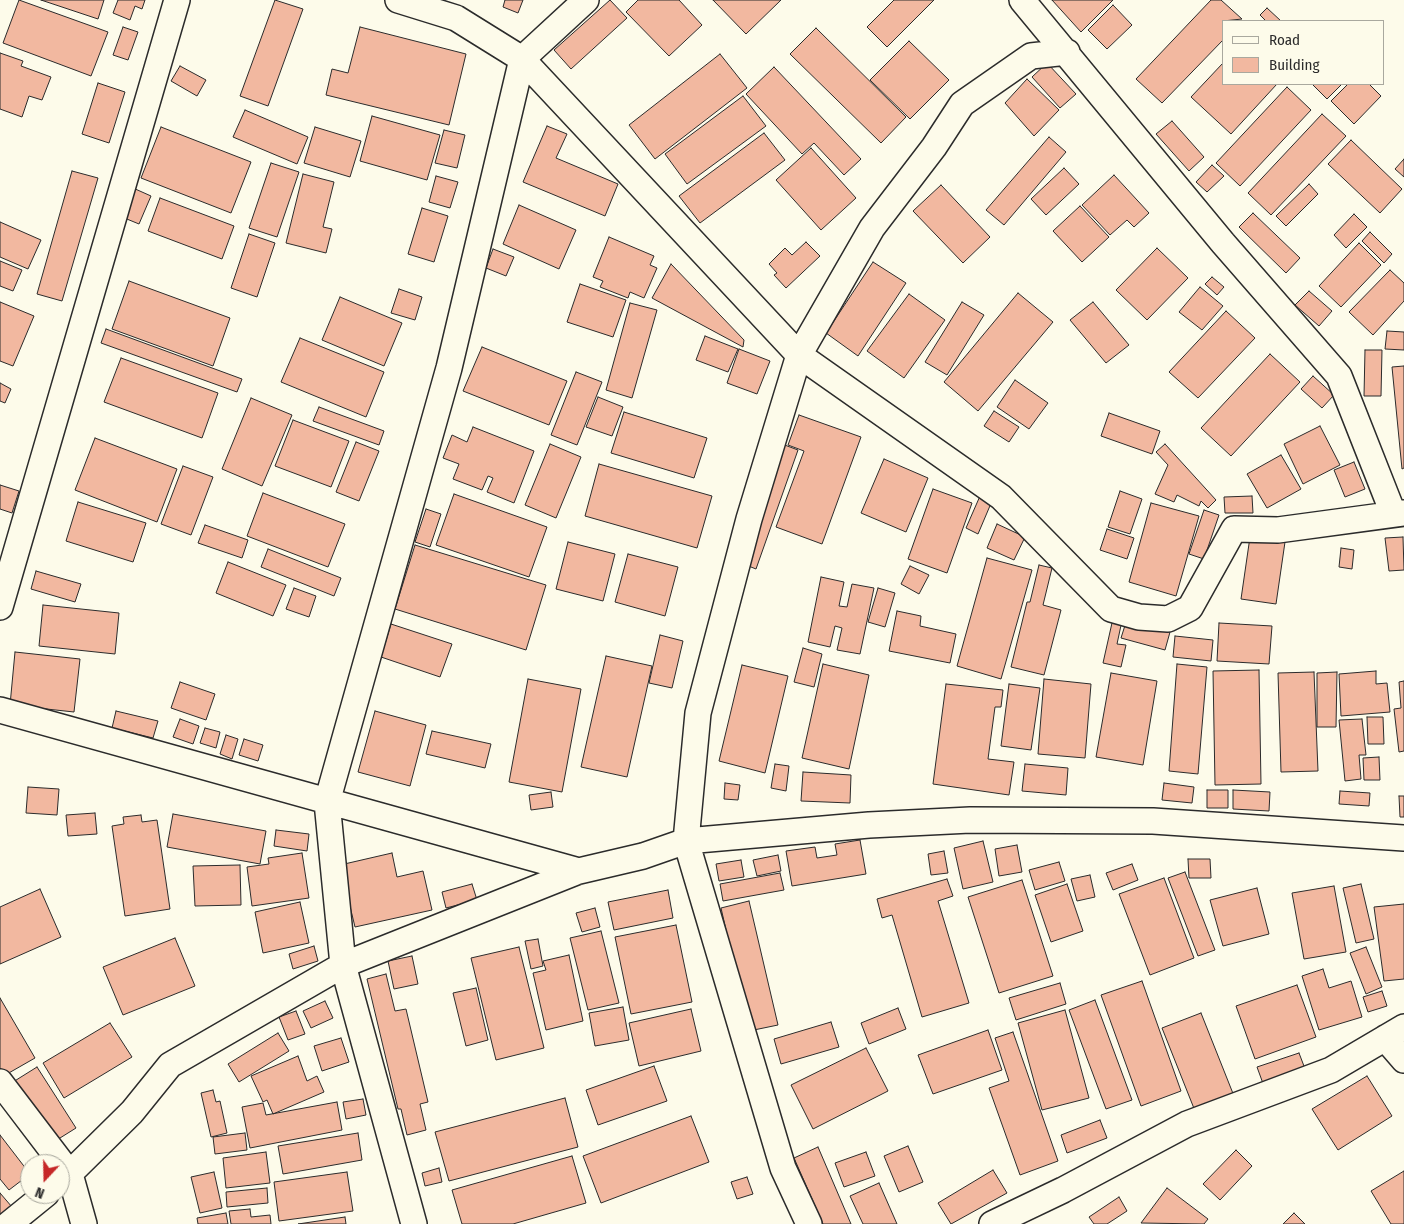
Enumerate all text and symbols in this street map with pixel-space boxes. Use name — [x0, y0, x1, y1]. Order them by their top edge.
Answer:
legend — [1222, 20, 1384, 85]
text: Road — [1269, 31, 1300, 49]
text: Building — [1269, 56, 1320, 74]
north arrow — [20, 1154, 70, 1204]
text: N — [33, 1183, 47, 1202]

